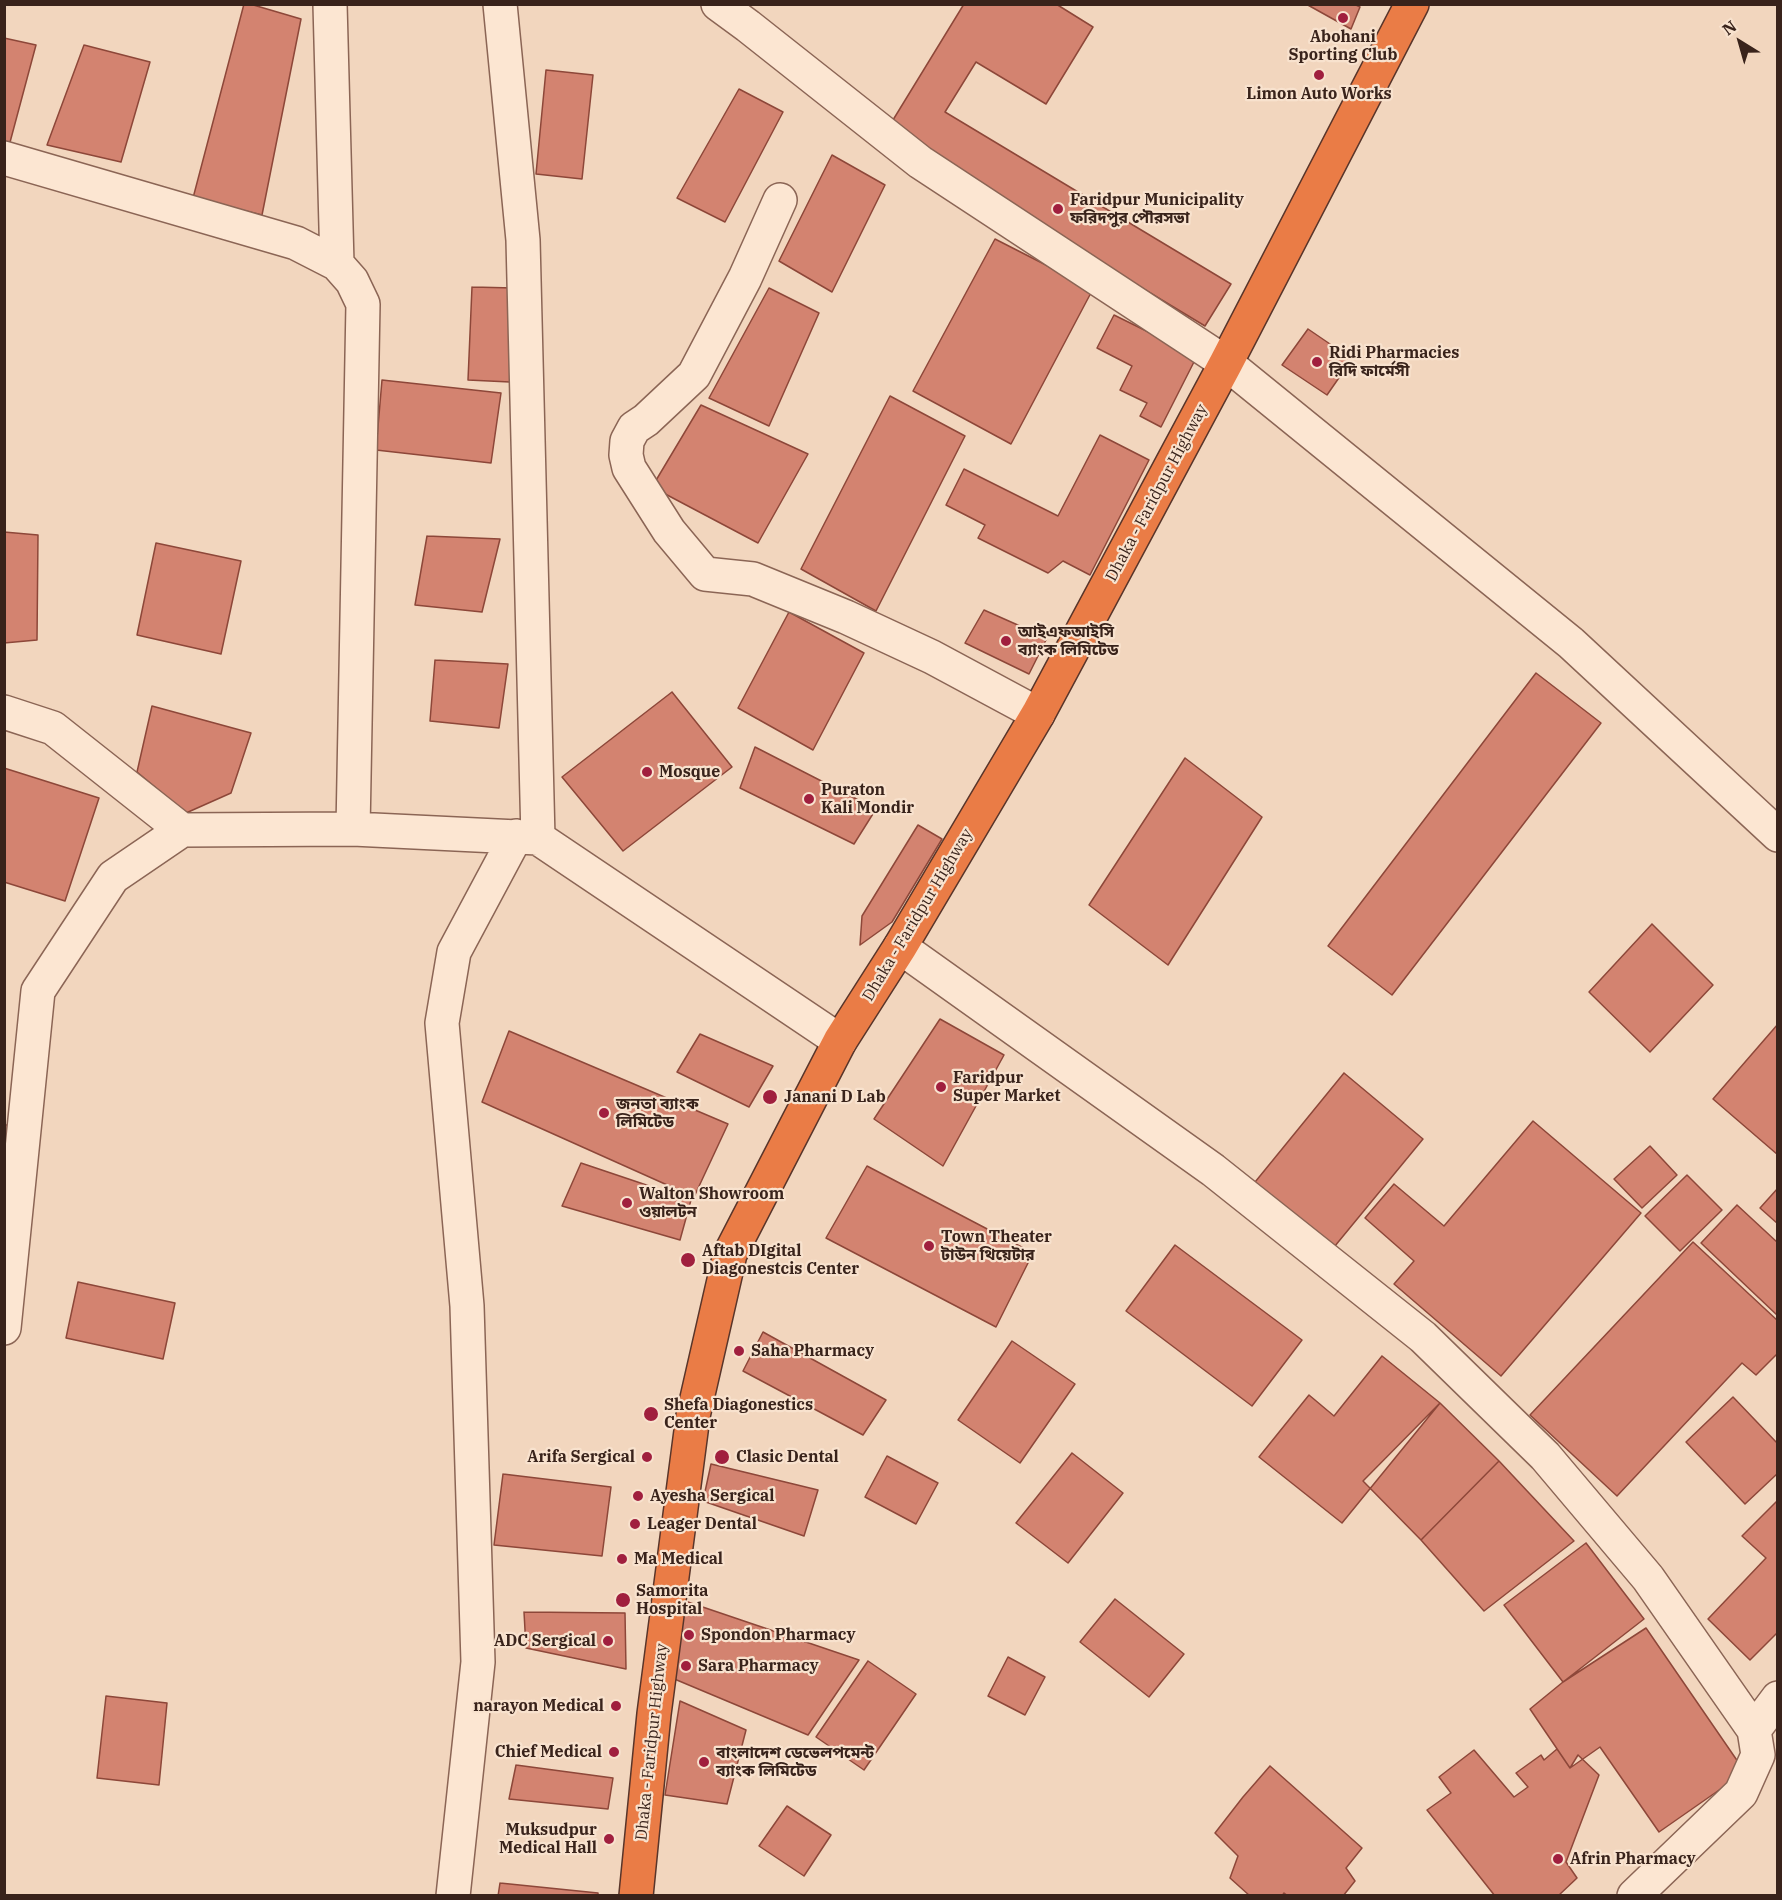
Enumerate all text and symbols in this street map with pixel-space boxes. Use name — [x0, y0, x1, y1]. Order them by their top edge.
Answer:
marker: Abohani Sporting Club — [1336, 11, 1350, 25]
north arrow — [1710, 12, 1770, 72]
text: N — [1718, 16, 1740, 39]
place label: Abohani Sporting Club — [1289, 27, 1397, 65]
marker: Limon Auto Works — [1312, 68, 1326, 82]
place label: Limon Auto Works — [1246, 84, 1392, 104]
place label: Faridpur Municipality ফরিদপুর পৌরসভা — [1070, 190, 1244, 228]
marker: Faridpur Municipality ফরিদপুর পৌরসভা — [1051, 202, 1065, 216]
place label: Ridi Pharmacies রিদি ফার্মেসী — [1329, 343, 1459, 381]
marker: Ridi Pharmacies রিদি ফার্মেসী — [1310, 355, 1324, 369]
street label: Dhaka - Faridpur Highway — [1102, 401, 1212, 585]
place label: আইএফআইসি ব্যাংক লিমিটেড — [1018, 622, 1119, 660]
marker: আইএফআইসি ব্যাংক লিমিটেড — [999, 634, 1013, 648]
place label: Mosque — [659, 762, 720, 782]
marker: Mosque — [640, 765, 654, 779]
place label: Puraton Kali Mondir — [821, 780, 914, 818]
marker: Puraton Kali Mondir — [802, 792, 816, 806]
street label: Dhaka - Faridpur Highway — [859, 825, 977, 1005]
place label: Faridpur Super Market — [953, 1068, 1060, 1106]
marker: Faridpur Super Market — [934, 1080, 948, 1094]
place label: Janani D Lab — [784, 1087, 886, 1107]
marker: Janani D Lab — [761, 1088, 779, 1106]
place label: জনতা ব্যাংক লিমিটেড — [616, 1094, 699, 1132]
marker: জনতা ব্যাংক লিমিটেড — [597, 1106, 611, 1120]
place label: Walton Showroom ওয়ালটন — [639, 1184, 784, 1222]
marker: Walton Showroom ওয়ালটন — [620, 1196, 634, 1210]
place label: Town Theater টাউন থিয়েটার — [941, 1227, 1052, 1265]
marker: Town Theater টাউন থিয়েটার — [922, 1239, 936, 1253]
place label: Aftab DIgital Diagonestcis Center — [702, 1241, 859, 1279]
marker: Aftab DIgital Diagonestcis Center — [679, 1251, 697, 1269]
place label: Saha Pharmacy — [751, 1341, 874, 1361]
marker: Saha Pharmacy — [732, 1344, 746, 1358]
place label: Shefa Diagonestics Center — [664, 1395, 813, 1433]
marker: Shefa Diagonestics Center — [642, 1405, 660, 1423]
place label: Arifa Sergical — [527, 1447, 635, 1467]
place label: Clasic Dental — [736, 1447, 839, 1467]
marker: Clasic Dental — [713, 1448, 731, 1466]
marker: Arifa Sergical — [640, 1450, 654, 1464]
place label: Ayesha Sergical — [650, 1486, 774, 1506]
marker: Ayesha Sergical — [631, 1489, 645, 1503]
place label: Leager Dental — [647, 1514, 757, 1534]
marker: Leager Dental — [628, 1517, 642, 1531]
place label: Ma Medical — [634, 1549, 723, 1569]
marker: Ma Medical — [615, 1552, 629, 1566]
place label: Samorita Hospital — [636, 1581, 708, 1619]
marker: Samorita Hospital — [614, 1591, 632, 1609]
place label: Spondon Pharmacy — [701, 1625, 856, 1645]
marker: Spondon Pharmacy — [682, 1628, 696, 1642]
place label: ADC Sergical — [494, 1631, 596, 1651]
marker: ADC Sergical — [601, 1634, 615, 1648]
street label: Dhaka - Faridpur Highway — [632, 1643, 672, 1841]
place label: Sara Pharmacy — [698, 1656, 819, 1676]
marker: Sara Pharmacy — [679, 1659, 693, 1673]
place label: narayon Medical — [473, 1696, 604, 1716]
marker: narayon Medical — [609, 1699, 623, 1713]
place label: Chief Medical — [495, 1742, 602, 1762]
place label: বাংলাদেশ ডেভেলপমেন্ট ব্যাংক লিমিটেড — [716, 1743, 874, 1781]
marker: Chief Medical — [607, 1745, 621, 1759]
marker: বাংলাদেশ ডেভেলপমেন্ট ব্যাংক লিমিটেড — [697, 1755, 711, 1769]
place label: Muksudpur Medical Hall — [499, 1820, 597, 1858]
marker: Muksudpur Medical Hall — [602, 1832, 616, 1846]
place label: Afrin Pharmacy — [1570, 1849, 1696, 1869]
marker: Afrin Pharmacy — [1551, 1852, 1565, 1866]

